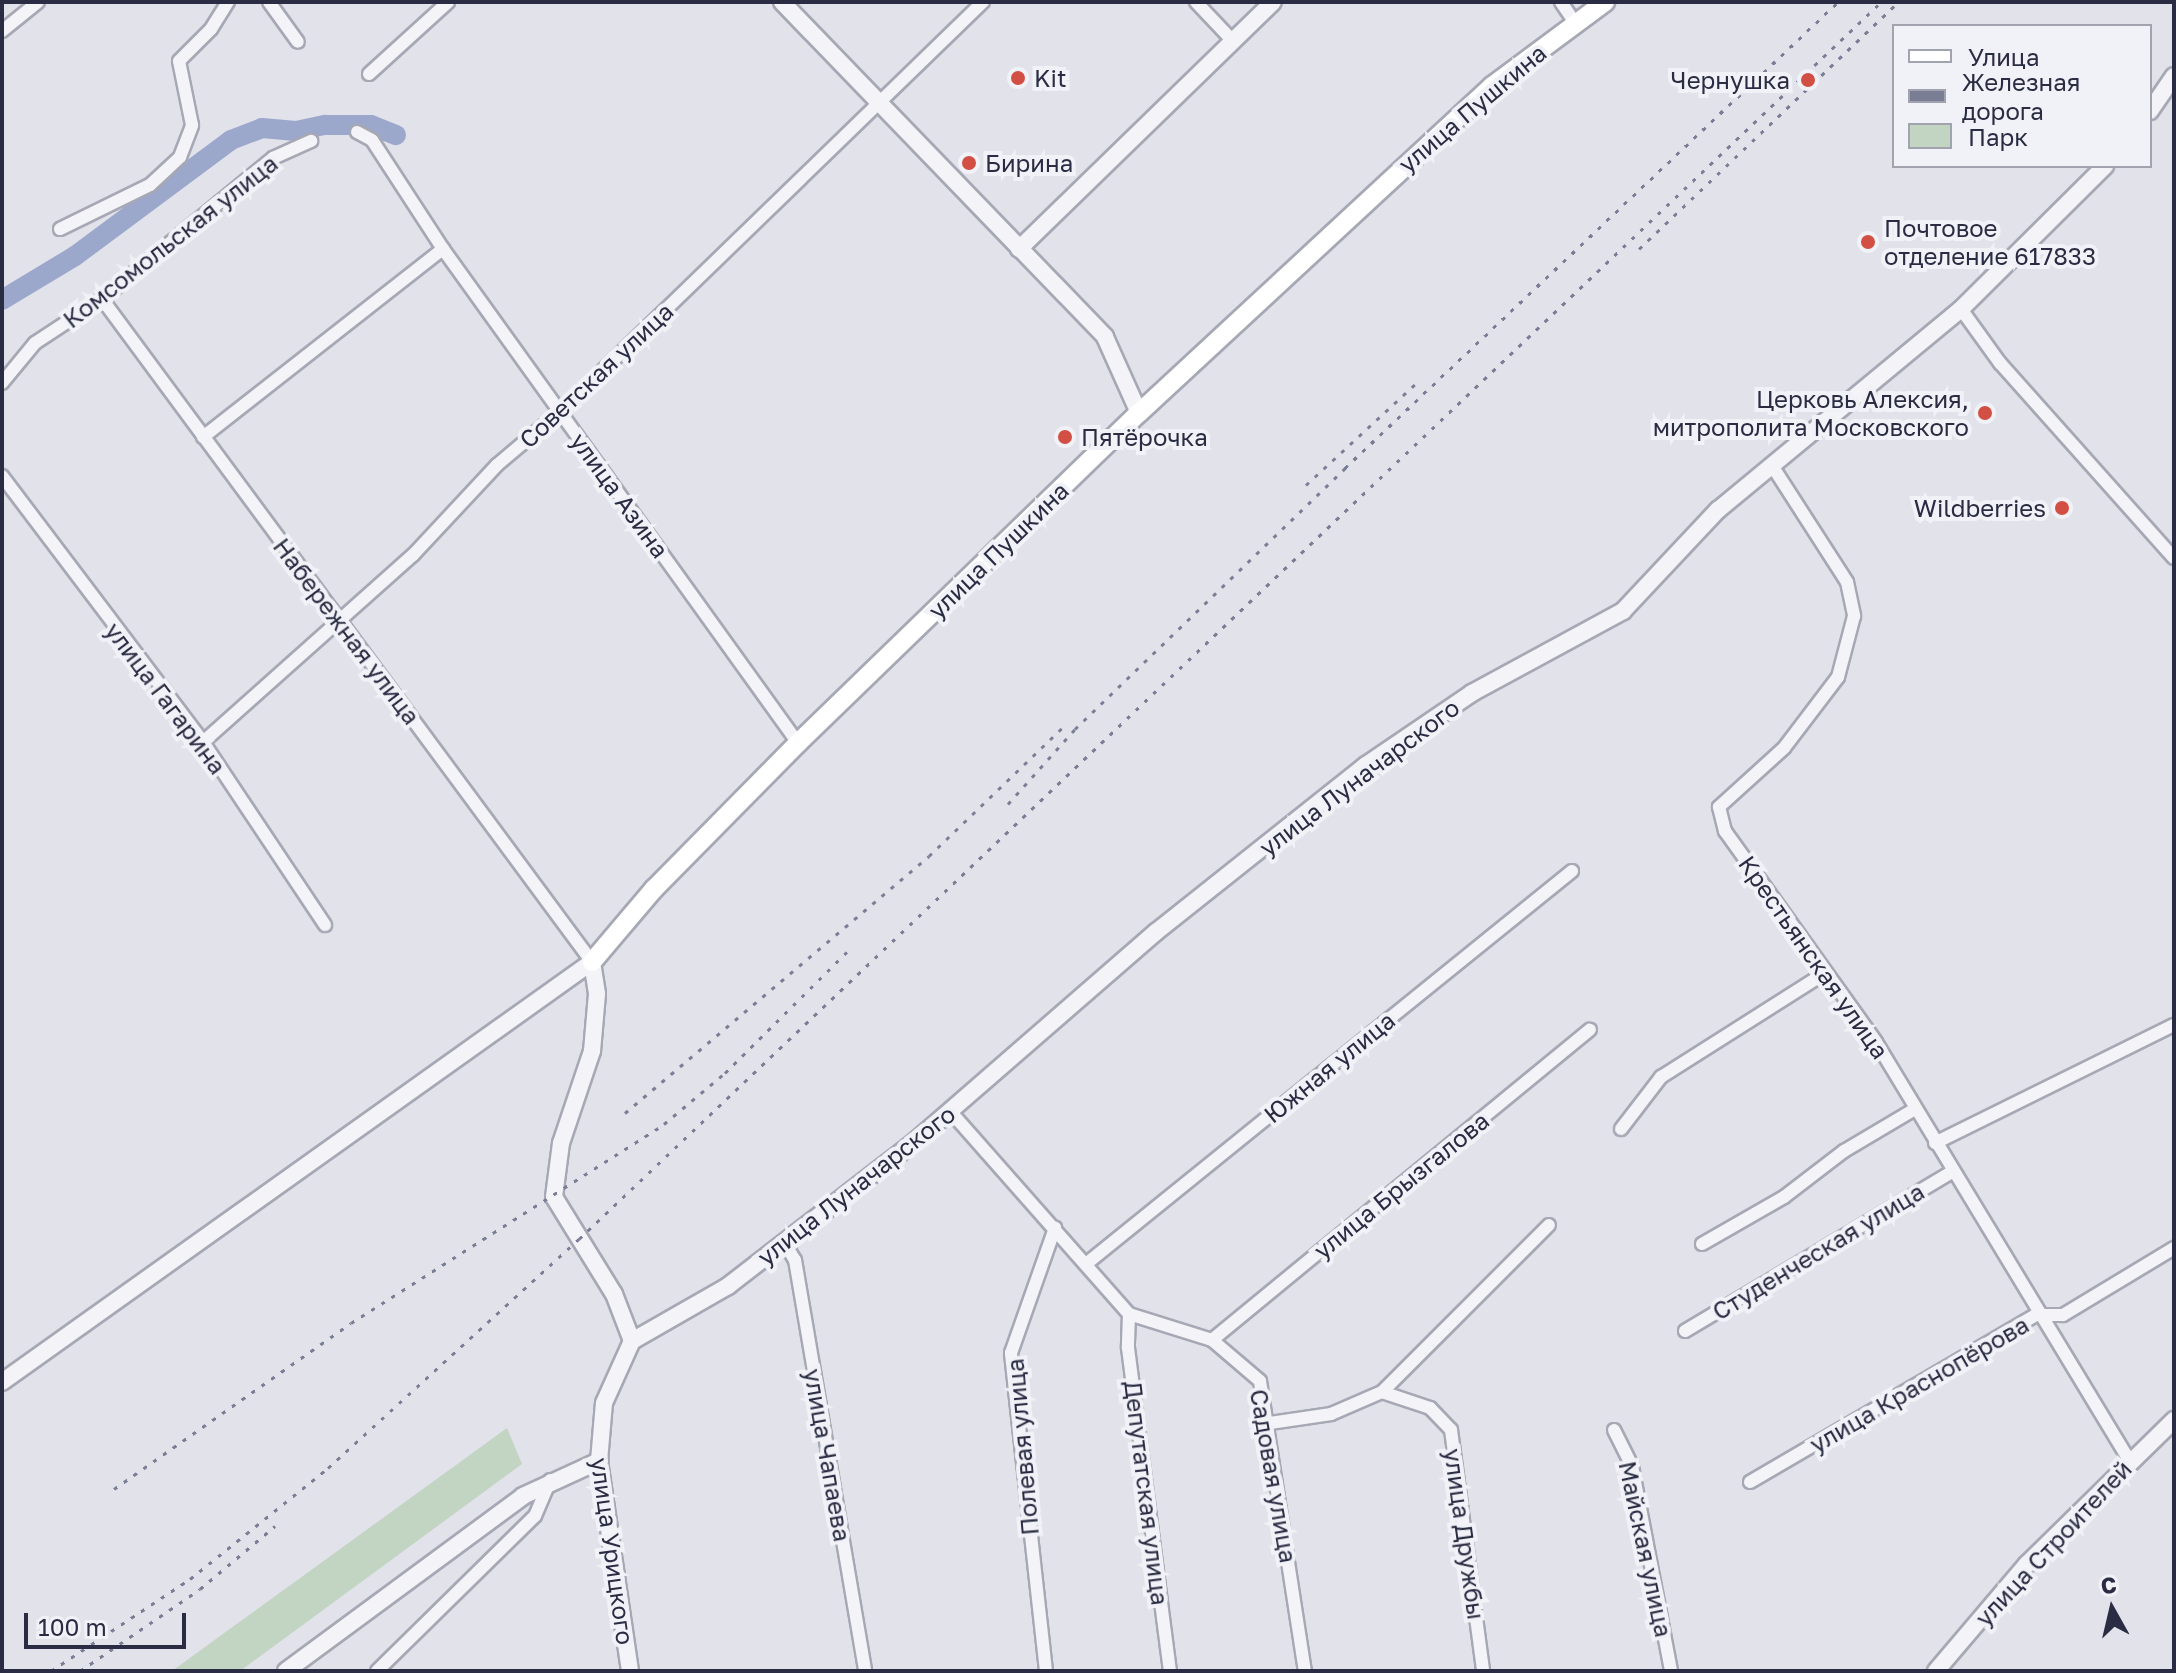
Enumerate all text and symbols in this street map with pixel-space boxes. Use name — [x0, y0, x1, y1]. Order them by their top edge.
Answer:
legend — [1892, 24, 2152, 168]
street label: улица Пушкина — [1392, 38, 1552, 178]
text: Улица — [1968, 42, 2040, 71]
place label: Kit — [1034, 64, 1067, 92]
place label: Чернушка — [1671, 66, 1790, 94]
text: Железная дорога — [1962, 67, 2080, 125]
marker: Kit — [1009, 69, 1027, 87]
marker: Чернушка — [1797, 69, 1819, 91]
text: Парк — [1968, 122, 2028, 151]
street label: Комсомольская улица — [57, 148, 283, 334]
place label: Бирина — [985, 149, 1073, 177]
marker: Бирина — [960, 154, 978, 172]
place label: Почтовое отделение 617833 — [1884, 214, 2096, 270]
marker: Почтовое отделение 617833 — [1859, 233, 1877, 251]
street label: Советская улица — [513, 296, 679, 454]
place label: Церковь Алексия, митрополита Московского — [1653, 385, 1969, 441]
marker: Церковь Алексия, митрополита Московского — [1976, 404, 1994, 422]
place label: Пятёрочка — [1081, 423, 1208, 451]
street label: улица Азина — [565, 427, 675, 563]
marker: Пятёрочка — [1056, 428, 1074, 446]
street label: улица Пушкина — [922, 476, 1074, 624]
place label: Wildberries — [1914, 494, 2046, 522]
marker: Wildberries — [2053, 499, 2071, 517]
street label: Набережная улица — [268, 532, 426, 730]
street label: улица Гагарина — [100, 616, 232, 780]
street label: улица Луначарского — [1253, 692, 1465, 862]
street label: Крестьянская улица — [1733, 850, 1895, 1064]
street label: Южная улица — [1258, 1005, 1400, 1129]
street label: улица Луначарского — [751, 1099, 961, 1271]
street label: улица Брызгалова — [1308, 1106, 1494, 1264]
street label: Студенческая улица — [1707, 1176, 1929, 1326]
street label: улица Краснопёрова — [1804, 1309, 2034, 1459]
street label: Полевая улица — [1000, 1357, 1044, 1537]
street label: улица Чапаева — [799, 1366, 857, 1544]
street label: Депутатская улица — [1119, 1379, 1175, 1607]
street label: Садовая улица — [1245, 1387, 1303, 1565]
street label: улица Дружбы — [1439, 1447, 1491, 1621]
street label: улица Строителей — [1969, 1454, 2137, 1632]
street label: улица Урицкого — [586, 1456, 640, 1646]
street label: Майская улица — [1613, 1458, 1679, 1640]
north arrow — [2072, 1569, 2152, 1649]
scale bar — [28, 1597, 190, 1647]
text: 100 m — [38, 1612, 107, 1641]

